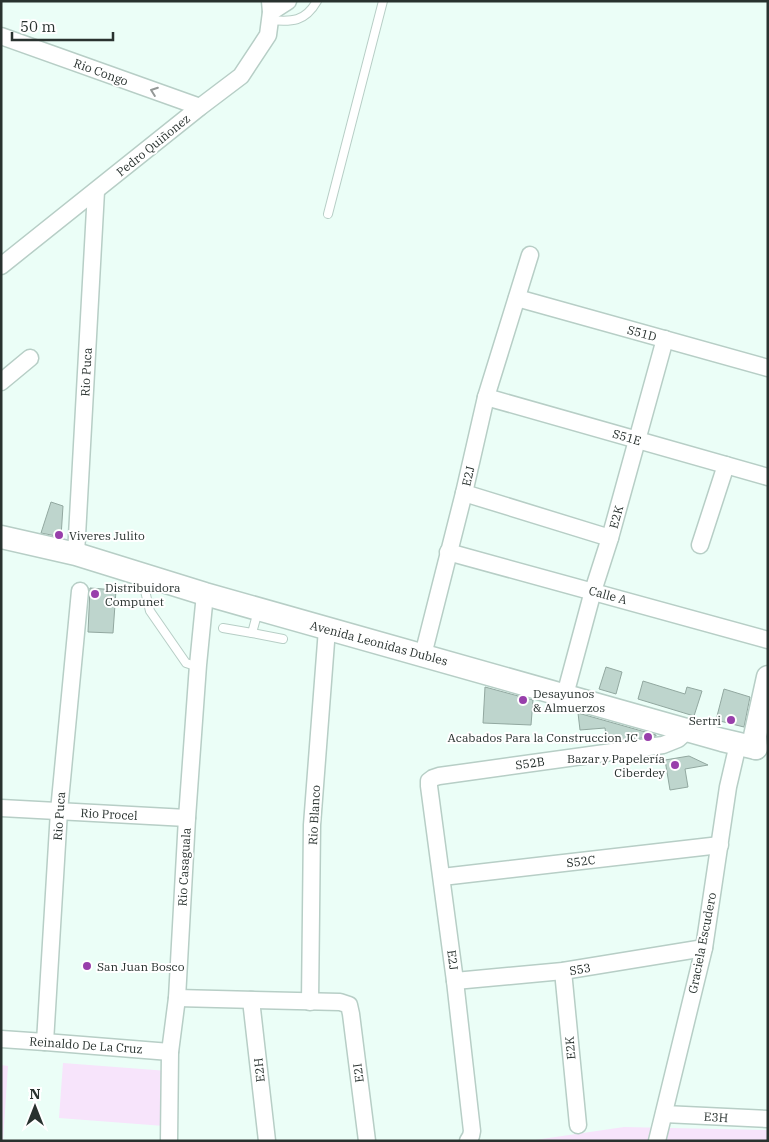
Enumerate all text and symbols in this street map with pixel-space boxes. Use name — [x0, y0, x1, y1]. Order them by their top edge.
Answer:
scale bar — [12, 10, 114, 42]
text: 50 m — [20, 17, 56, 36]
street label: Rio Congo — [72, 55, 130, 89]
one-way arrow — [150, 87, 159, 97]
street label: Pedro Quiñonez — [113, 111, 193, 179]
street label: S51D — [626, 322, 658, 344]
street label: Rio Puca — [77, 347, 95, 397]
street label: S51E — [611, 426, 643, 448]
street label: E2J — [458, 464, 478, 488]
street label: E2K — [606, 503, 626, 530]
place label: Viveres Julito — [69, 528, 145, 543]
marker: Viveres Julito — [53, 529, 65, 541]
place label: Distribuidora Compunet — [105, 580, 181, 609]
street label: Calle A — [587, 583, 629, 607]
marker: Distribuidora Compunet — [89, 588, 101, 600]
street label: Avenida Leonidas Dubles — [308, 617, 450, 669]
place label: Desayunos & Almuerzos — [533, 686, 605, 715]
marker: Desayunos & Almuerzos — [517, 694, 529, 706]
place label: Sertri — [689, 713, 721, 728]
marker: Sertri — [725, 714, 737, 726]
place label: Acabados Para la Construccion JC — [448, 730, 638, 745]
marker: Acabados Para la Construccion JC — [642, 731, 654, 743]
place label: Bazar y Papelería Ciberdey — [567, 751, 666, 780]
street label: S52B — [514, 754, 546, 772]
marker: Bazar y Papelería Ciberdey — [669, 759, 681, 771]
street label: Rio Blanco — [305, 784, 323, 845]
street label: Rio Puca — [50, 791, 68, 841]
street label: Rio Procel — [80, 805, 138, 823]
street label: Rio Casaguala — [174, 827, 194, 907]
street label: S52C — [566, 852, 597, 870]
street label: Graciela Escudero — [685, 891, 719, 995]
street label: E2J — [444, 949, 462, 971]
place label: San Juan Bosco — [97, 959, 185, 974]
marker: San Juan Bosco — [81, 960, 93, 972]
street label: S53 — [568, 960, 592, 978]
street label: Reinaldo De La Cruz — [29, 1034, 143, 1056]
street label: E2K — [561, 1035, 578, 1060]
street label: E2H — [250, 1057, 268, 1083]
street label: E2I — [349, 1063, 367, 1083]
north arrow — [10, 1082, 60, 1132]
text: N — [29, 1085, 41, 1103]
street label: E3H — [703, 1109, 729, 1125]

